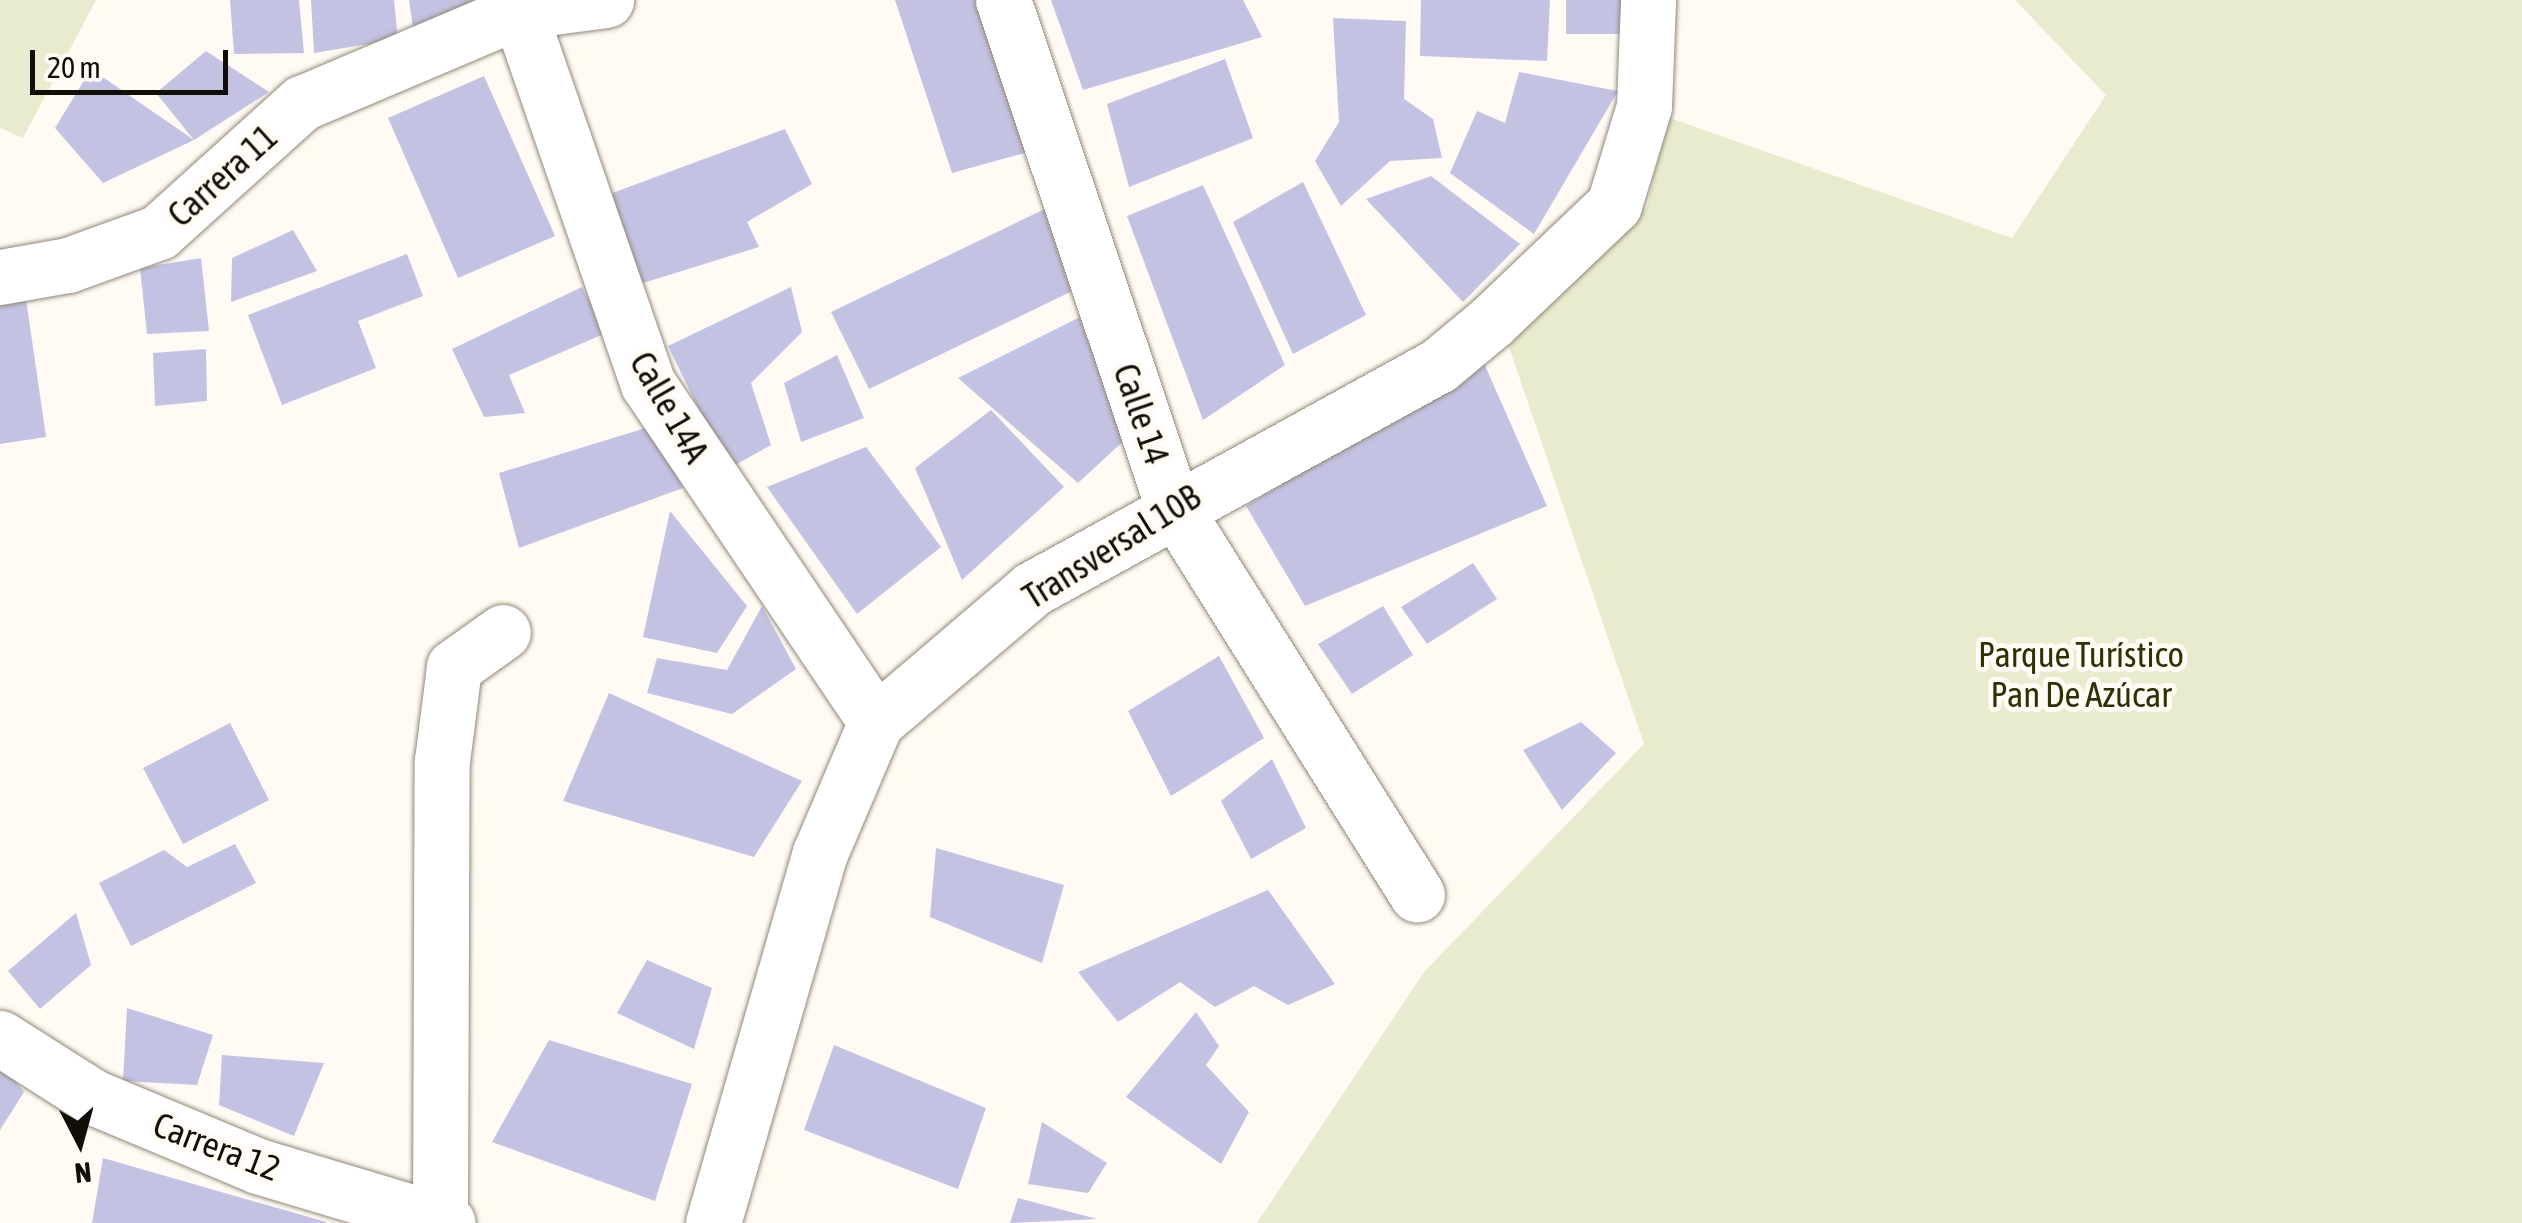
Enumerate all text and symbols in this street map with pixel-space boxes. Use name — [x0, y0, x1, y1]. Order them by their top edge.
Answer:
scale bar — [35, 30, 232, 92]
text: 20 m — [47, 50, 101, 84]
street label: Carrera 11 — [159, 115, 285, 235]
street label: Calle 14A — [622, 344, 718, 470]
street label: Calle 14 — [1105, 358, 1179, 470]
street label: Transversal 10B — [1015, 475, 1207, 617]
park label: Parque Turístico Pan De Azúcar — [1978, 633, 2184, 715]
north arrow — [30, 1093, 130, 1193]
street label: Carrera 12 — [148, 1103, 286, 1189]
text: N — [73, 1156, 93, 1190]

